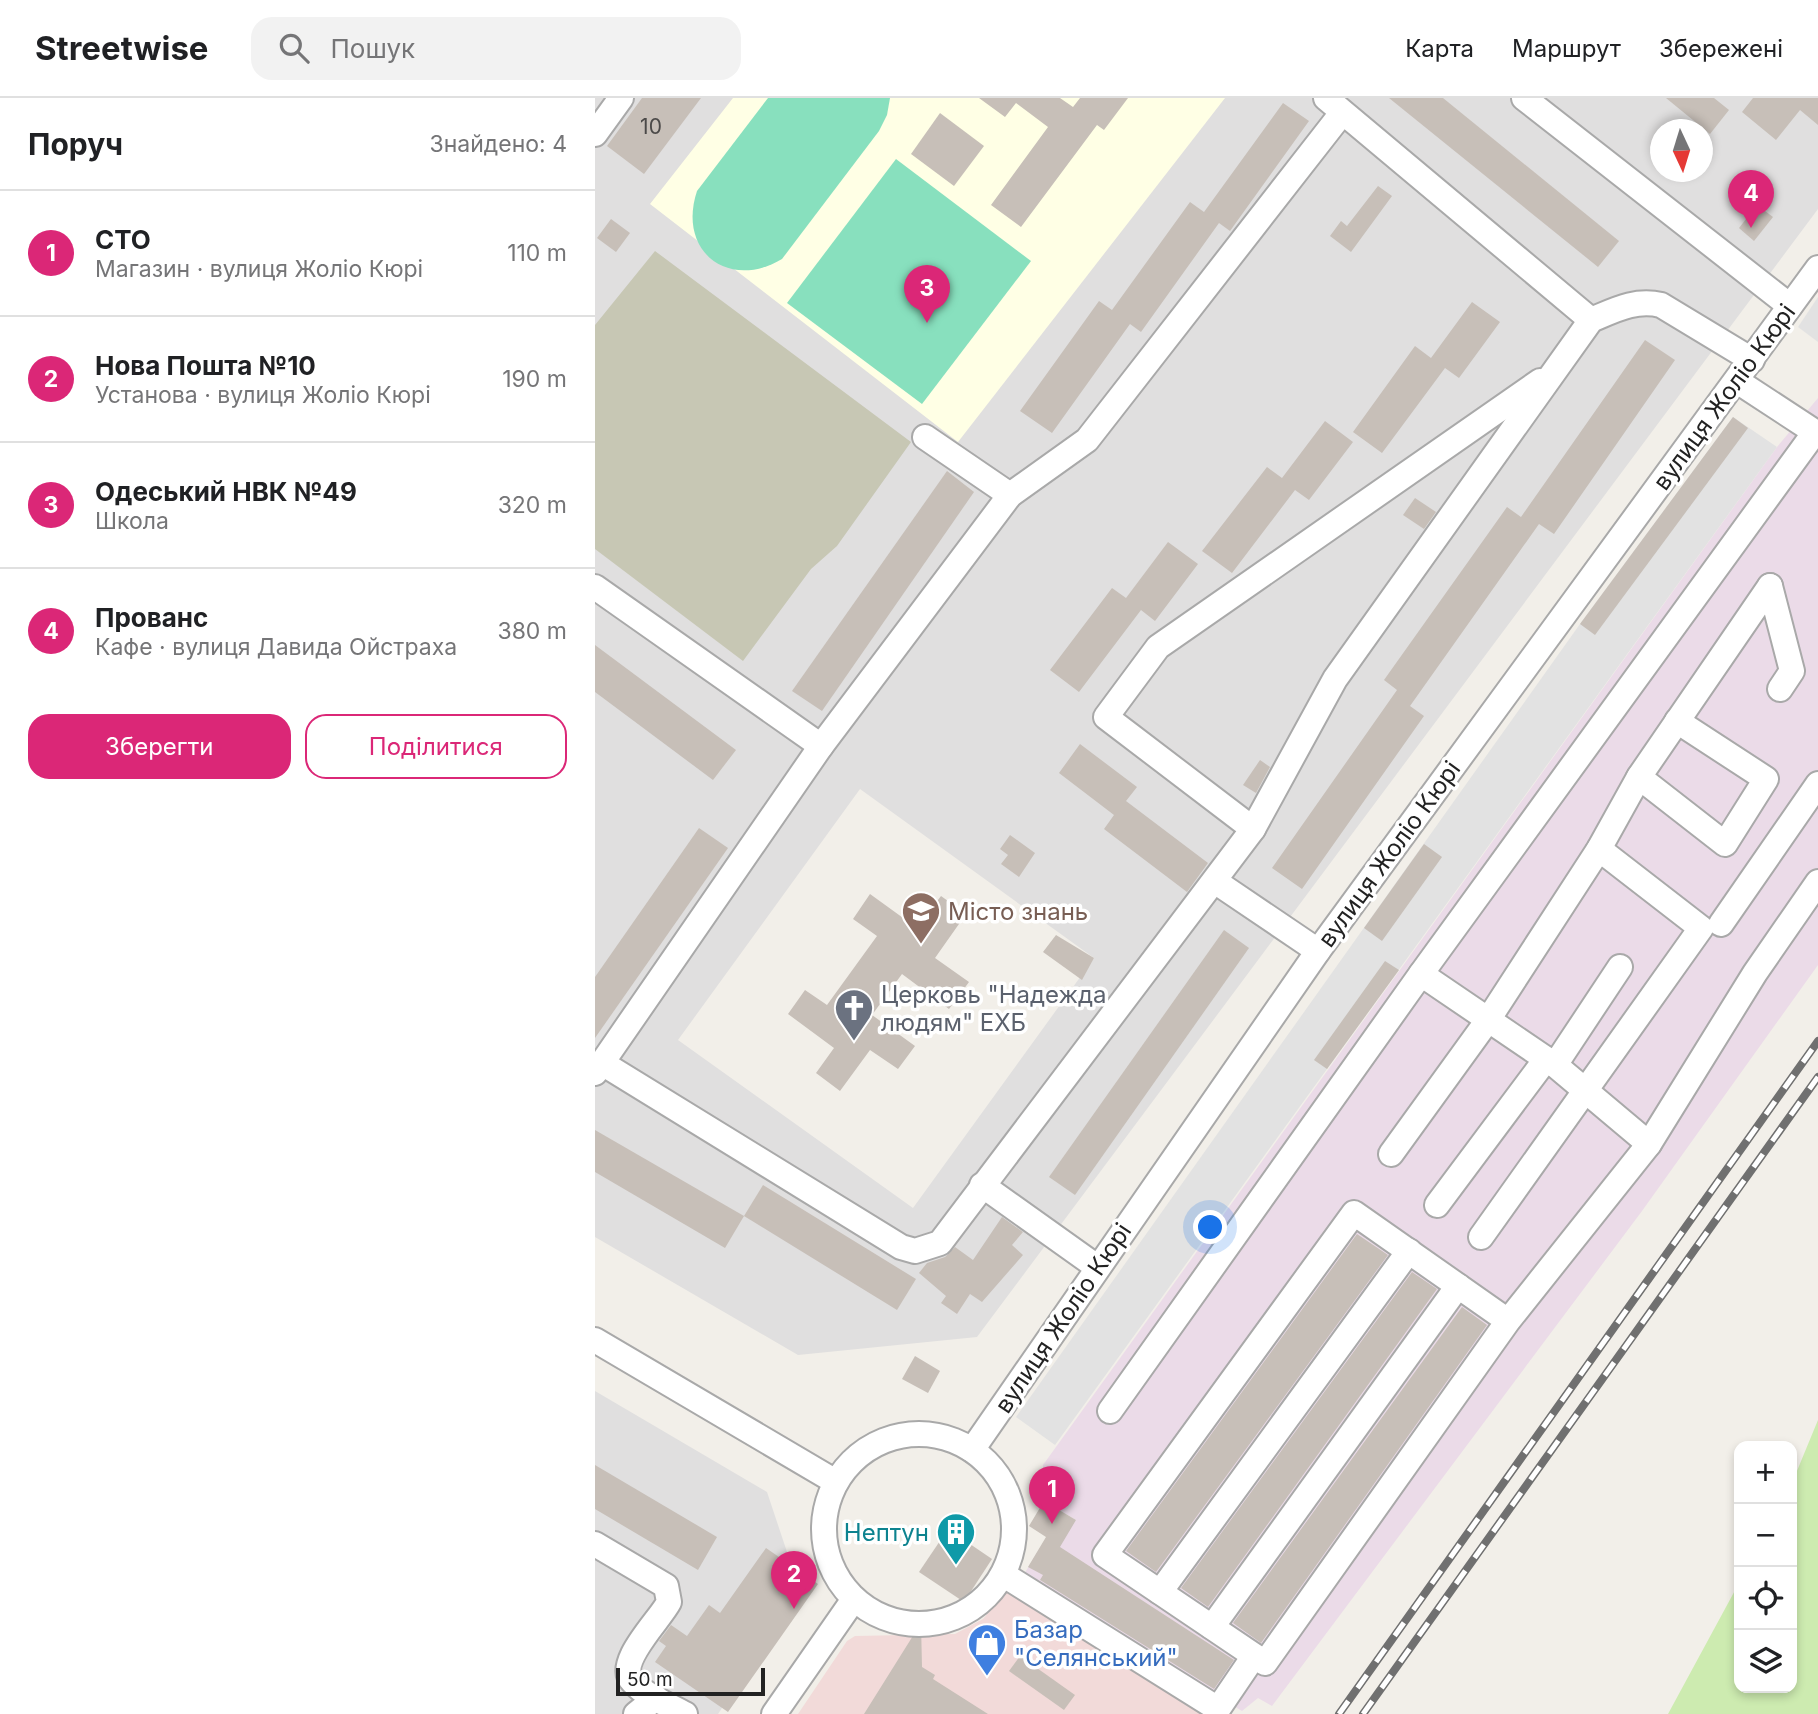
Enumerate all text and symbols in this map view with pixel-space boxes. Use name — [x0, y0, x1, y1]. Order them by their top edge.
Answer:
search box — [251, 17, 741, 80]
text: Streetwise — [35, 28, 209, 68]
icon: search — [275, 29, 313, 67]
text: Пошук — [331, 33, 415, 64]
text: Карта — [1405, 34, 1474, 63]
text: Маршрут — [1512, 34, 1621, 63]
text: Збережені — [1659, 34, 1783, 63]
house number: 10 — [640, 114, 662, 139]
north arrow — [1650, 119, 1713, 182]
text: Поруч — [28, 126, 123, 162]
text: Знайдено: 4 — [429, 130, 567, 158]
pin: 4 — [1728, 170, 1774, 228]
text: СТО — [95, 224, 151, 255]
text: 1 — [46, 239, 56, 267]
text: 110 m — [507, 239, 567, 267]
text: Магазин · вулиця Жоліо Кюрі — [95, 255, 423, 283]
pin: 3 — [904, 265, 950, 323]
street label: вулиця Жоліо Кюрі — [1647, 298, 1801, 496]
text: Нова Пошта №10 — [95, 350, 316, 381]
text: 2 — [44, 365, 58, 393]
text: 190 m — [502, 365, 567, 393]
text: Установа · вулиця Жоліо Кюрі — [95, 381, 431, 409]
text: Одеський НВК №49 — [95, 476, 357, 507]
text: 3 — [44, 491, 58, 519]
text: 320 m — [498, 491, 567, 519]
text: Школа — [95, 507, 169, 535]
text: Прованс — [95, 602, 208, 633]
text: 4 — [43, 617, 59, 645]
text: 380 m — [497, 617, 567, 645]
text: Кафе · вулиця Давида Ойстраха — [95, 633, 457, 661]
button: Зберегти — [28, 714, 291, 779]
button: Поділитися — [305, 714, 567, 779]
street label: вулиця Жоліо Кюрі — [1312, 755, 1466, 953]
school or university icon: Місто знань — [900, 890, 942, 945]
place label: Місто знань — [948, 897, 1088, 926]
place label: Церковь "Надежда людям" ЕХБ — [881, 980, 1107, 1037]
church icon: Церковь "Надежда людям" ЕХБ — [833, 987, 875, 1042]
your location — [1193, 1210, 1227, 1244]
street label: вулиця Жоліо Кюрі — [989, 1218, 1137, 1418]
map controls — [1734, 1441, 1797, 1693]
button: + — [1734, 1441, 1797, 1504]
pin: 1 — [1029, 1466, 1075, 1524]
button: − — [1734, 1504, 1797, 1567]
building icon: Нептун — [935, 1511, 977, 1566]
place label: Нептун — [844, 1518, 929, 1547]
pin: 2 — [771, 1551, 817, 1609]
button: locate — [1734, 1567, 1797, 1630]
place label: Базар "Селянський" — [1014, 1615, 1178, 1672]
shop icon: Базар "Селянський" — [966, 1622, 1008, 1677]
button: layers — [1734, 1630, 1797, 1693]
scale bar — [616, 1665, 765, 1697]
text: 50 m — [627, 1668, 673, 1691]

